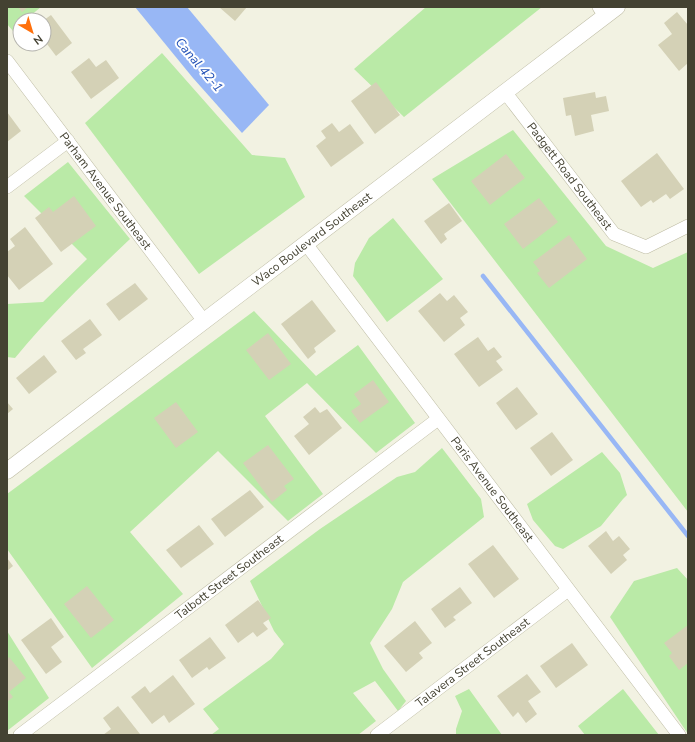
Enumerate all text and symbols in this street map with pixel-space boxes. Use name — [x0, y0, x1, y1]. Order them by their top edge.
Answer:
north arrow — [12, 12, 52, 52]
text: N — [30, 31, 46, 48]
water label: Canal 42-1 — [171, 34, 227, 96]
street label: Padgett Road Southeast — [523, 119, 616, 234]
street label: Parham Avenue Southeast — [56, 129, 155, 253]
street label: Waco Boulevard Southeast — [249, 188, 376, 290]
street label: Paris Avenue Southeast — [447, 433, 538, 546]
street label: Talbott Street Southeast — [172, 530, 287, 623]
street label: Talavera Street Southeast — [412, 614, 533, 711]

